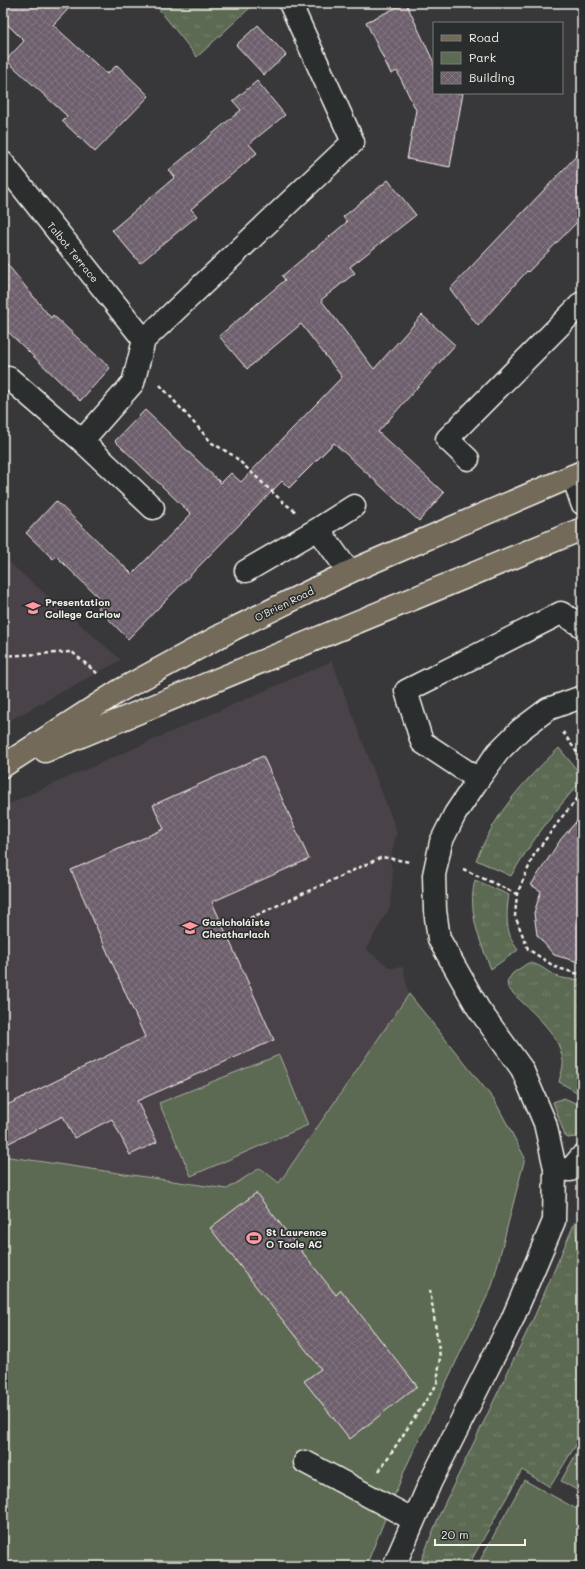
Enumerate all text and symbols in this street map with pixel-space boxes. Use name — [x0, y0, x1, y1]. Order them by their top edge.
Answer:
legend — [433, 22, 563, 94]
text: Road — [469, 29, 499, 45]
text: Park — [469, 49, 496, 65]
text: Building — [469, 69, 515, 85]
street label: Talbot Terrace — [44, 219, 102, 285]
street label: O'Brien Road — [252, 584, 316, 624]
place label: Presentation College Carlow — [45, 595, 121, 621]
school or university icon: Presentation College Carlow — [24, 599, 42, 617]
place label: Gaelcholáiste Cheatharlach — [202, 915, 270, 941]
school or university icon: Gaelcholáiste Cheatharlach — [181, 919, 199, 937]
place label: St Laurence O Toole AC — [266, 1225, 327, 1251]
sports icon: St Laurence O Toole AC — [245, 1229, 263, 1247]
scale bar — [435, 1521, 525, 1547]
text: 20 m — [441, 1526, 469, 1542]

